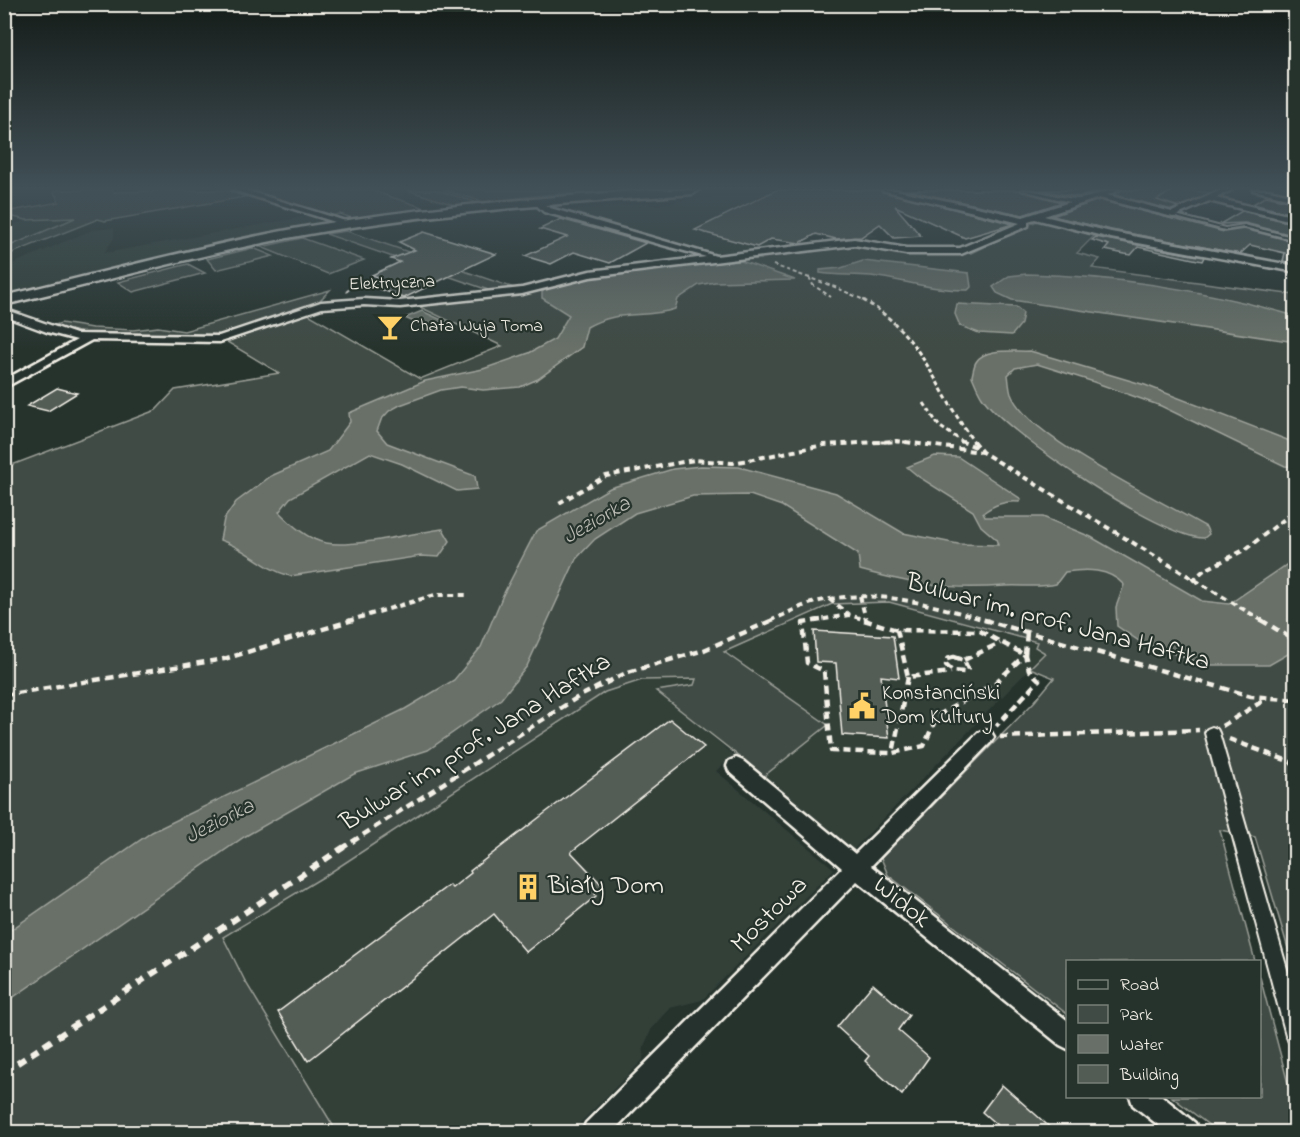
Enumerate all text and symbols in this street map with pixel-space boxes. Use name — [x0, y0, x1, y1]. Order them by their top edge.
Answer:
street label: Elektryczna — [348, 270, 436, 298]
bar icon: Chata Wuja Toma — [375, 312, 405, 342]
place label: Chata Wuja Toma — [410, 314, 543, 340]
water label: Jeziorka — [557, 488, 638, 553]
street label: Bulwar im. prof. Jana Haftka — [901, 564, 1214, 682]
street label: Bulwar im. prof. Jana Haftka — [332, 644, 619, 843]
place label: Konstanciński Dom Kultury — [881, 679, 1000, 735]
public building icon: Konstanciński Dom Kultury — [847, 691, 877, 721]
water label: Jeziorka — [180, 791, 261, 853]
place label: Biały Dom — [547, 868, 664, 906]
street label: Mostowa — [723, 868, 817, 962]
street label: Widok — [864, 868, 939, 939]
building icon: Biały Dom — [513, 872, 543, 902]
legend — [1066, 960, 1261, 1098]
text: Road — [1120, 973, 1159, 999]
text: Park — [1120, 1003, 1153, 1029]
text: Water — [1120, 1033, 1164, 1059]
text: Building — [1119, 1063, 1179, 1090]

